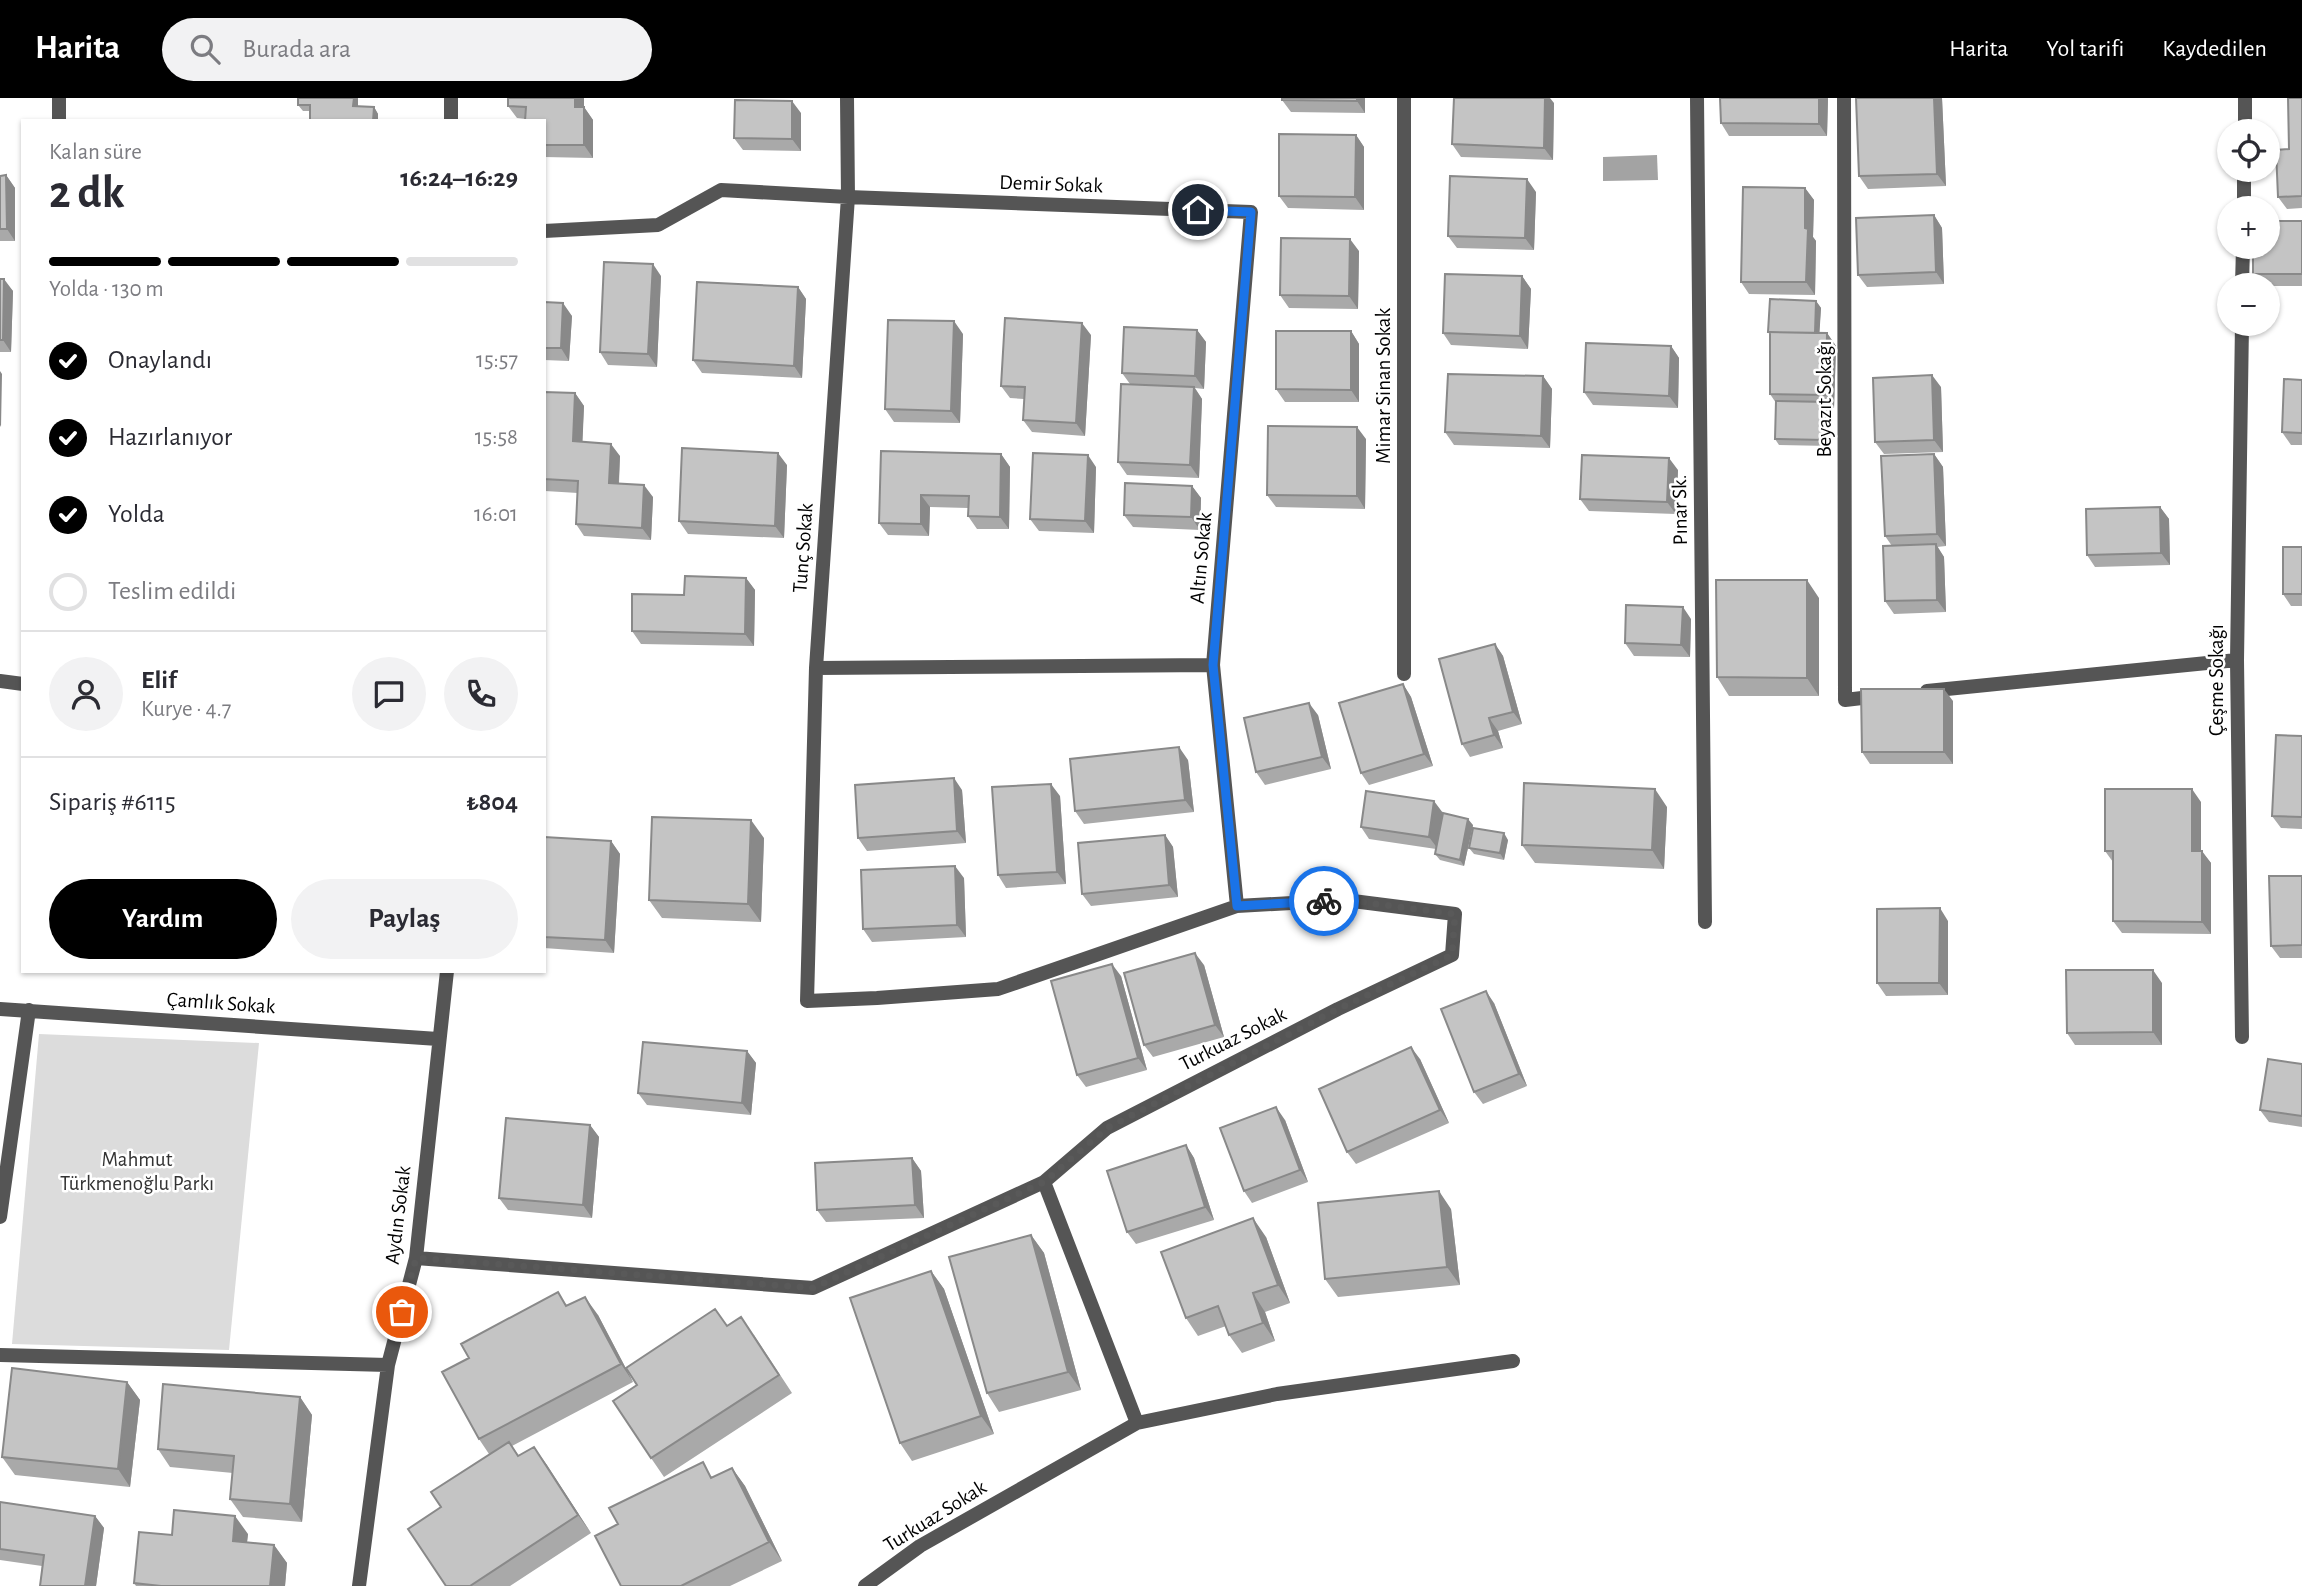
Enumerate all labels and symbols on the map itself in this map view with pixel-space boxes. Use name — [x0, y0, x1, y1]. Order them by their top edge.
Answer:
street label: Demir Sokak — [999, 172, 1104, 196]
pin — [1168, 180, 1228, 240]
street label: Mimar Sinan Sokak — [1373, 308, 1394, 464]
street label: Beyazıt Sokağı — [1814, 341, 1835, 457]
street label: Pınar Sk. — [1669, 474, 1691, 546]
street label: Tunç Sokak — [789, 502, 817, 594]
street label: Altın Sokak — [1187, 511, 1215, 605]
street label: Çeşme Sokağı — [2206, 624, 2227, 736]
courier — [1289, 866, 1359, 936]
street label: Çamlık Sokak — [166, 989, 276, 1017]
street label: Turkuaz Sokak — [1176, 1003, 1290, 1075]
park label: Mahmut Türkmenoğlu Parkı — [60, 1149, 214, 1194]
street label: Aydın Sokak — [382, 1164, 414, 1265]
pin — [372, 1282, 432, 1342]
street label: Turkuaz Sokak — [880, 1476, 990, 1556]

